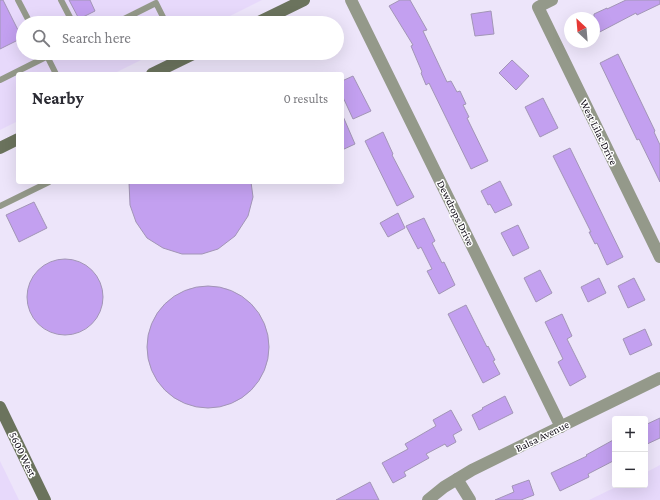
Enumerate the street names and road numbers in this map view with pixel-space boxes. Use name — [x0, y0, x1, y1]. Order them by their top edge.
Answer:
street label: West Lilac Drive — [578, 97, 620, 167]
street label: Dewdrops Drive — [434, 178, 477, 248]
street label: Balsa Avenue — [513, 418, 571, 454]
street label: 5600 West — [7, 430, 39, 478]

